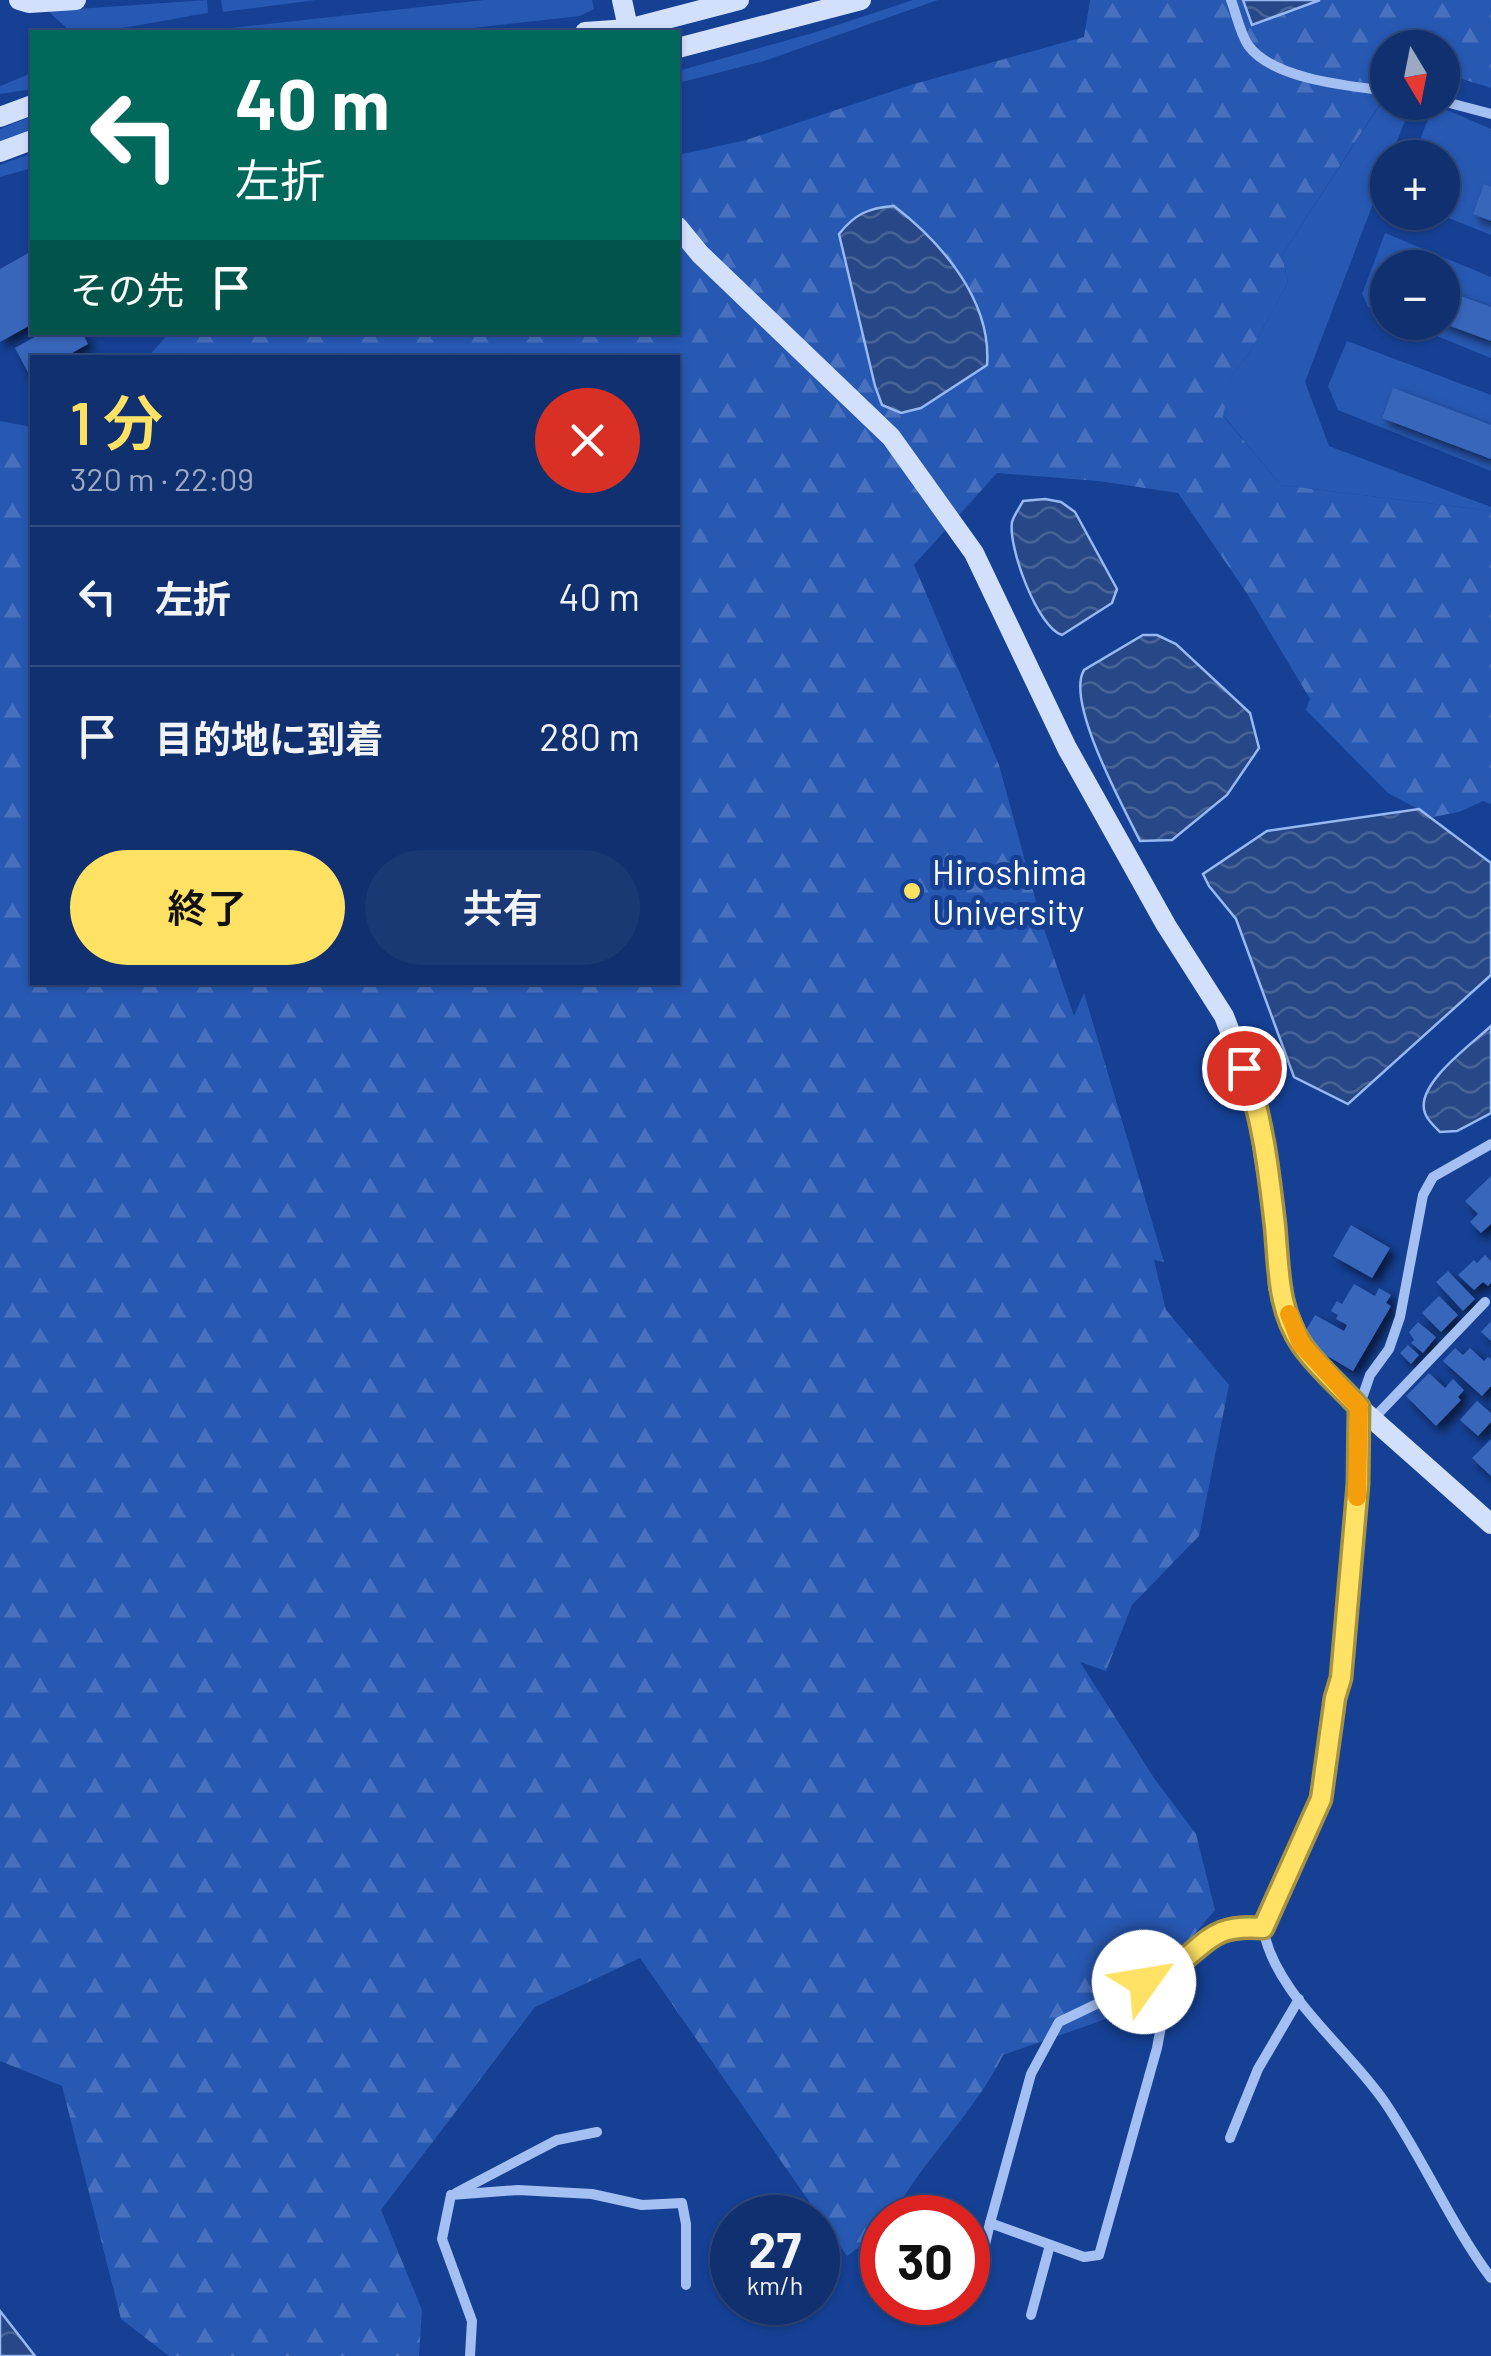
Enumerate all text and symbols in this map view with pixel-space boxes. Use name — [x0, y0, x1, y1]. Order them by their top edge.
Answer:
north arrow — [1370, 30, 1460, 120]
map controls — [1370, 30, 1460, 340]
text: 40 m — [235, 60, 390, 144]
icon: left — [70, 70, 200, 200]
button: + — [1370, 140, 1460, 230]
text: 左折 — [235, 152, 325, 206]
button: − — [1370, 250, 1460, 340]
icon: arrive — [204, 260, 259, 315]
text: その先 — [70, 266, 184, 312]
text: 1 分 — [70, 385, 163, 457]
button: close — [535, 388, 640, 493]
text: 320 m · 22:09 — [70, 459, 254, 497]
icon: left — [70, 569, 125, 624]
text: 40 m — [559, 573, 640, 619]
text: 左折 — [155, 575, 231, 621]
icon: arrive — [70, 709, 125, 764]
text: 280 m — [539, 713, 640, 759]
text: 目的地に到着 — [155, 715, 383, 761]
button: 終了 — [70, 850, 345, 965]
button: 共有 — [365, 850, 640, 965]
place label: Hiroshima University — [932, 850, 1087, 932]
marker: Hiroshima University — [901, 880, 923, 902]
pin — [1202, 1026, 1287, 1111]
icon: arrive — [1217, 1041, 1272, 1096]
position arrow — [1092, 1930, 1196, 2034]
speed limit sign: 30 — [860, 2195, 990, 2325]
text: 27 — [749, 2218, 801, 2278]
text: km/h — [747, 2270, 803, 2300]

